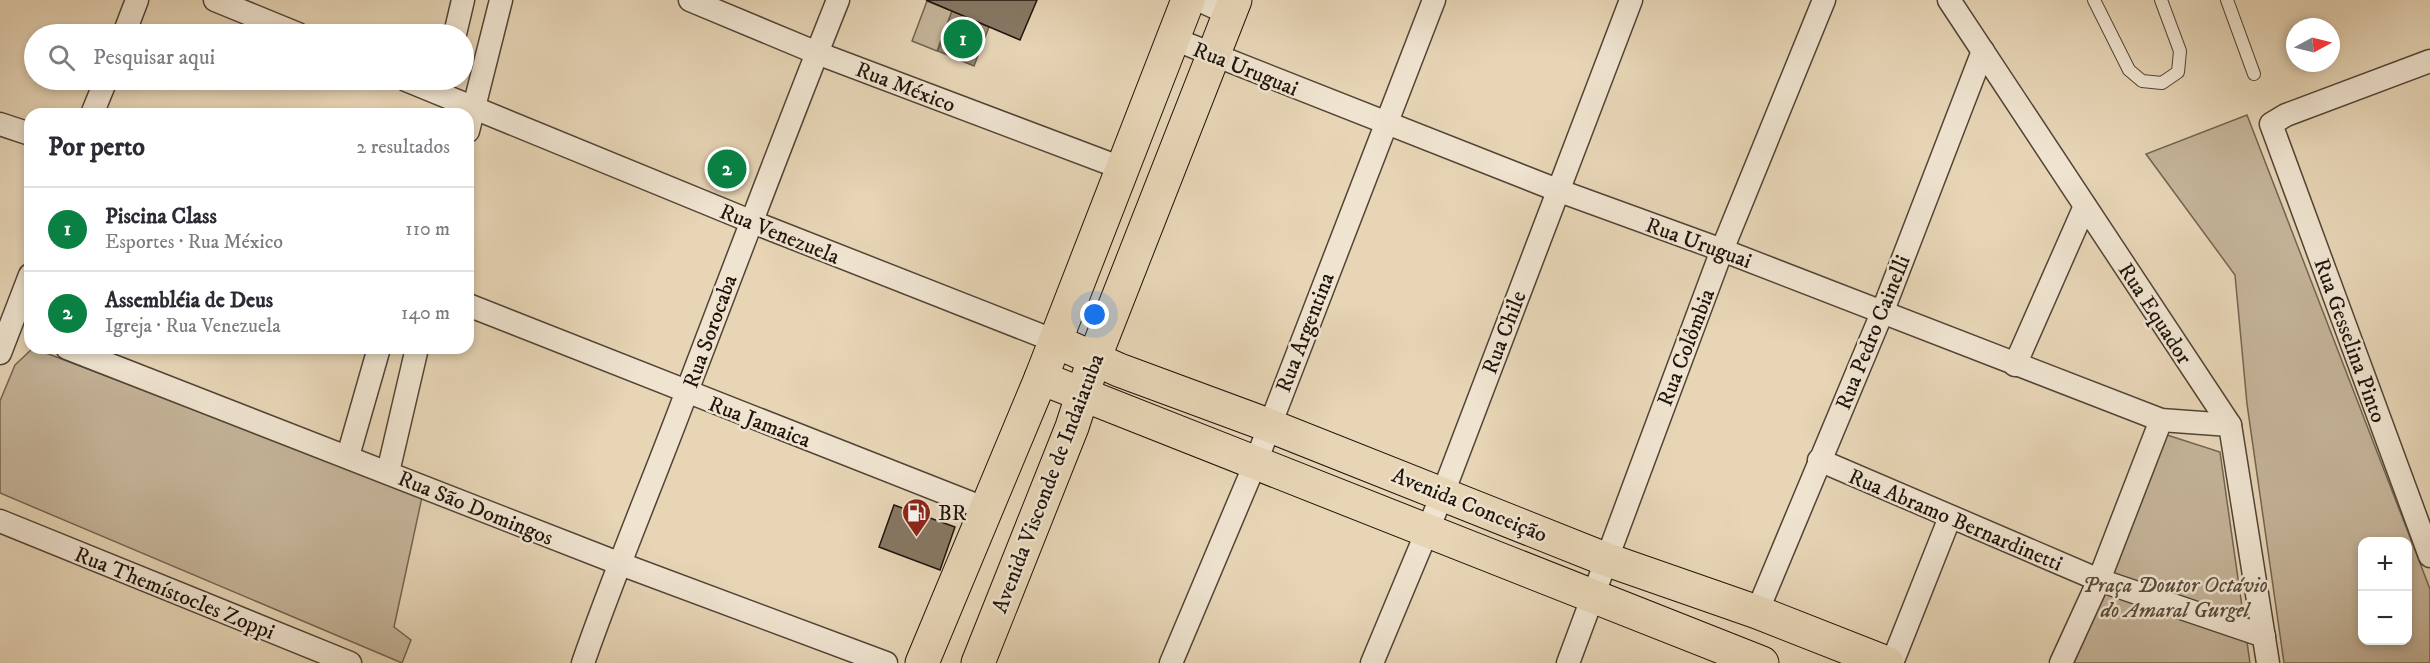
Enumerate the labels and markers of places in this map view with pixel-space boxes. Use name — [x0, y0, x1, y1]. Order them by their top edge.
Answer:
pin: 1 — [944, 16, 982, 62]
pin: 2 — [708, 146, 746, 192]
fuel station icon: BR — [901, 496, 933, 538]
place label: BR — [938, 500, 967, 527]

